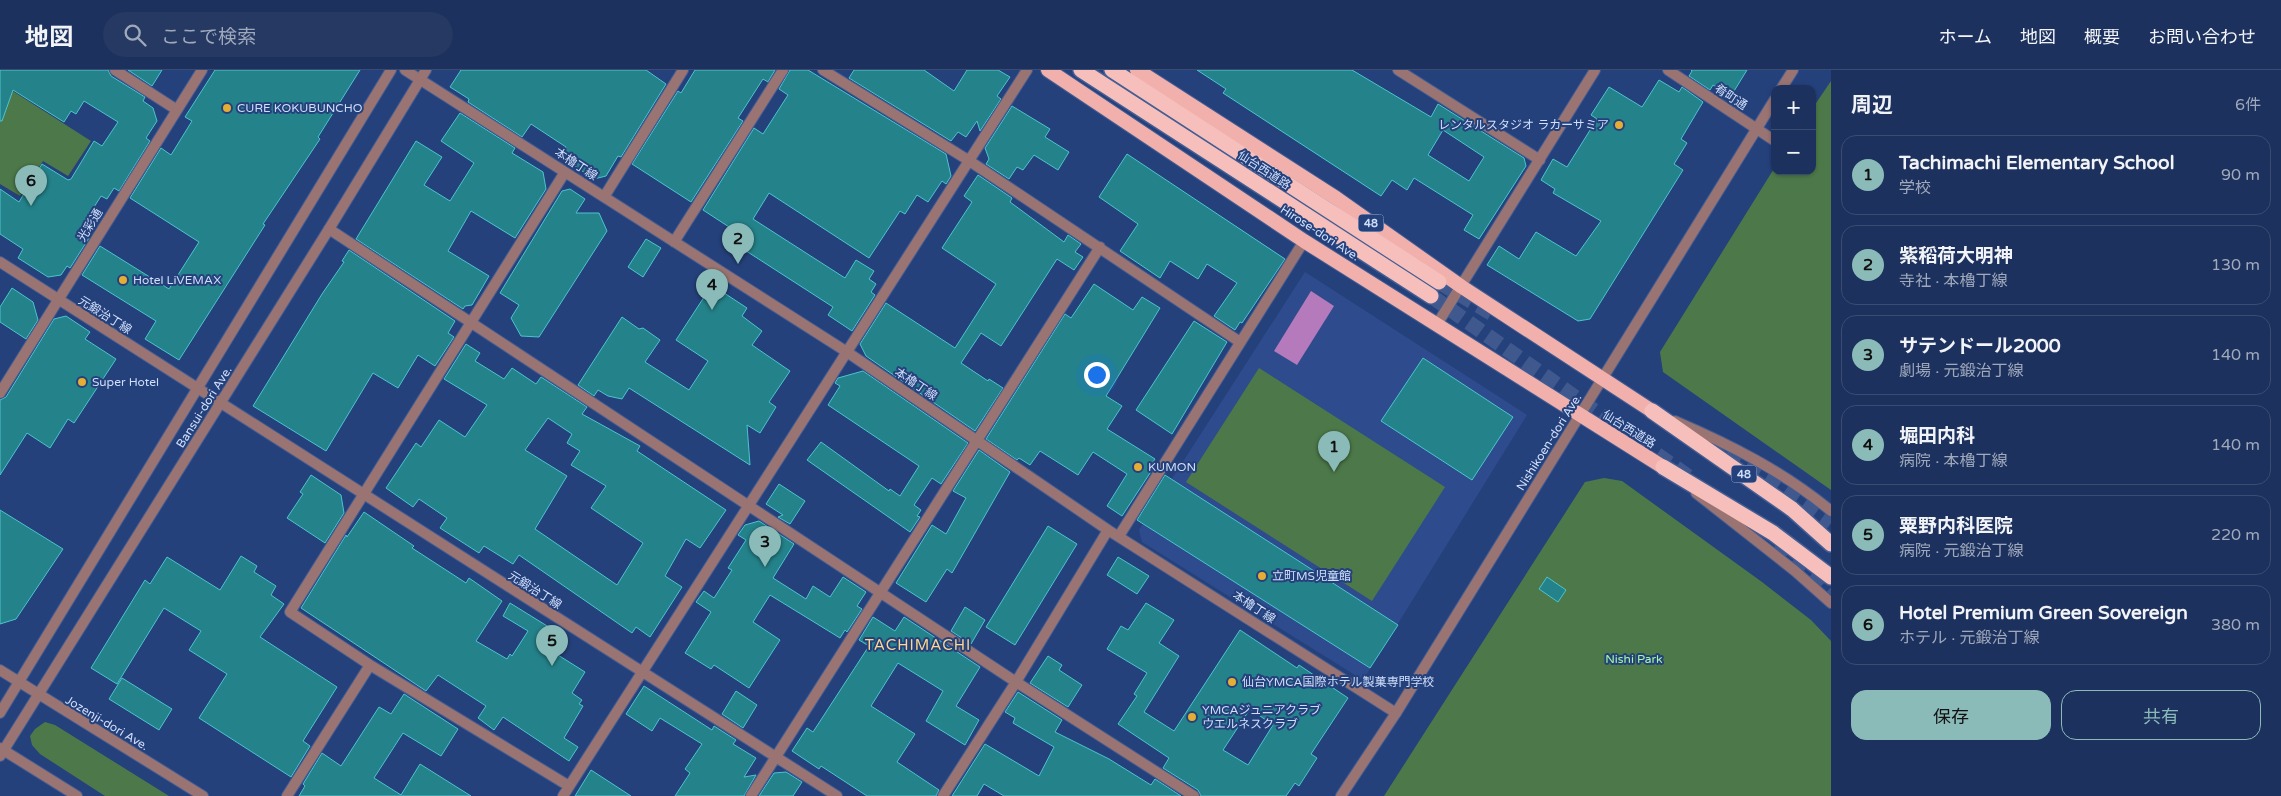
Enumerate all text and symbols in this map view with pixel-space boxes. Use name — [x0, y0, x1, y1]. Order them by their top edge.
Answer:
search box — [103, 12, 453, 57]
icon: search — [121, 21, 149, 49]
text: 地図 — [25, 23, 73, 52]
text: ここで検索 — [161, 26, 256, 48]
text: ホーム — [1939, 26, 1992, 48]
text: 地図 — [2020, 26, 2056, 48]
text: 概要 — [2084, 26, 2120, 48]
text: お問い合わせ — [2148, 26, 2256, 48]
street label: 肴町通 — [1712, 81, 1750, 113]
map controls — [1771, 85, 1816, 175]
button: + — [1771, 85, 1816, 130]
text: 周辺 — [1851, 93, 1893, 118]
text: 6件 — [2235, 95, 2261, 115]
place label: CURE KOKUBUNCHO — [237, 101, 363, 115]
marker: CURE KOKUBUNCHO — [221, 102, 233, 114]
place label: レンタルスタジオ ラカーサミア — [1438, 118, 1609, 132]
marker: レンタルスタジオ ラカーサミア — [1613, 119, 1625, 131]
button: − — [1771, 130, 1816, 175]
street label: 本櫓丁線 — [552, 145, 600, 183]
street label: 仙台西道路 — [1235, 148, 1293, 192]
text: Tachimachi Elementary School — [1899, 152, 2174, 174]
pin: 6 — [15, 165, 47, 206]
text: 1 — [1863, 165, 1873, 185]
text: 90 m — [2221, 165, 2260, 185]
text: 学校 — [1899, 178, 1931, 198]
street label: Hirose-dori Ave. — [1278, 202, 1362, 264]
street label: 光彩通 — [75, 206, 105, 244]
road number: 48 — [1358, 214, 1384, 232]
pin: 2 — [722, 223, 754, 264]
text: 紫稻荷大明神 — [1899, 245, 2013, 267]
text: 2 — [1863, 255, 1873, 275]
text: 130 m — [2211, 255, 2260, 275]
pin: 4 — [696, 269, 728, 310]
text: 寺社 · 本櫓丁線 — [1899, 271, 2007, 291]
place label: Hotel LiVEMAX — [133, 273, 221, 287]
marker: Hotel LiVEMAX — [117, 274, 129, 286]
street label: 元鍛治丁線 — [76, 293, 134, 337]
text: サテンドール2000 — [1899, 335, 2061, 357]
text: 3 — [1863, 345, 1873, 365]
text: 140 m — [2211, 345, 2260, 365]
text: 劇場 · 元鍛治丁線 — [1899, 361, 2023, 381]
your location — [1084, 362, 1110, 388]
street label: Bansui-dori Ave. — [173, 364, 235, 450]
street label: 本櫓丁線 — [892, 365, 940, 403]
place label: Super Hotel — [92, 375, 159, 389]
marker: Super Hotel — [76, 376, 88, 388]
street label: Nishikoen-dori Ave. — [1513, 391, 1585, 493]
street label: 仙台西道路 — [1600, 407, 1658, 451]
text: 堀田内科 — [1899, 425, 1975, 447]
pin: 1 — [1318, 431, 1350, 472]
text: 4 — [1863, 435, 1873, 455]
text: 140 m — [2211, 435, 2260, 455]
text: 病院 · 本櫓丁線 — [1899, 451, 2007, 471]
place label: KUMON — [1148, 460, 1196, 474]
marker: KUMON — [1132, 461, 1144, 473]
road number: 48 — [1732, 466, 1756, 482]
text: 粟野内科医院 — [1899, 515, 2013, 537]
text: 5 — [1863, 525, 1873, 545]
text: 220 m — [2211, 525, 2260, 545]
pin: 3 — [749, 526, 781, 567]
text: 病院 · 元鍛治丁線 — [1899, 541, 2023, 561]
street label: 元鍛治丁線 — [506, 568, 564, 612]
place label: 立町MS児童館 — [1272, 569, 1351, 583]
marker: 立町MS児童館 — [1256, 570, 1268, 582]
street label: 本櫓丁線 — [1230, 588, 1278, 626]
text: Hotel Premium Green Sovereign — [1899, 602, 2188, 624]
text: 6 — [1863, 615, 1873, 635]
text: 380 m — [2211, 615, 2260, 635]
pin: 5 — [536, 625, 568, 666]
text: ホテル · 元鍛治丁線 — [1899, 628, 2039, 648]
district label: TACHIMACHI — [865, 636, 971, 654]
park label: Nishi Park — [1605, 652, 1663, 666]
place label: 仙台YMCA国際ホテル製菓専門学校 — [1242, 675, 1435, 689]
marker: 仙台YMCA国際ホテル製菓専門学校 — [1226, 676, 1238, 688]
button: 保存 — [1851, 690, 2051, 740]
button: 共有 — [2061, 690, 2261, 740]
street label: Jozenji-dori Ave. — [63, 693, 151, 753]
place label: YMCAジュニアクラブ ウエルネスクラブ — [1202, 703, 1321, 731]
marker: YMCAジュニアクラブ ウエルネスクラブ — [1186, 711, 1198, 723]

